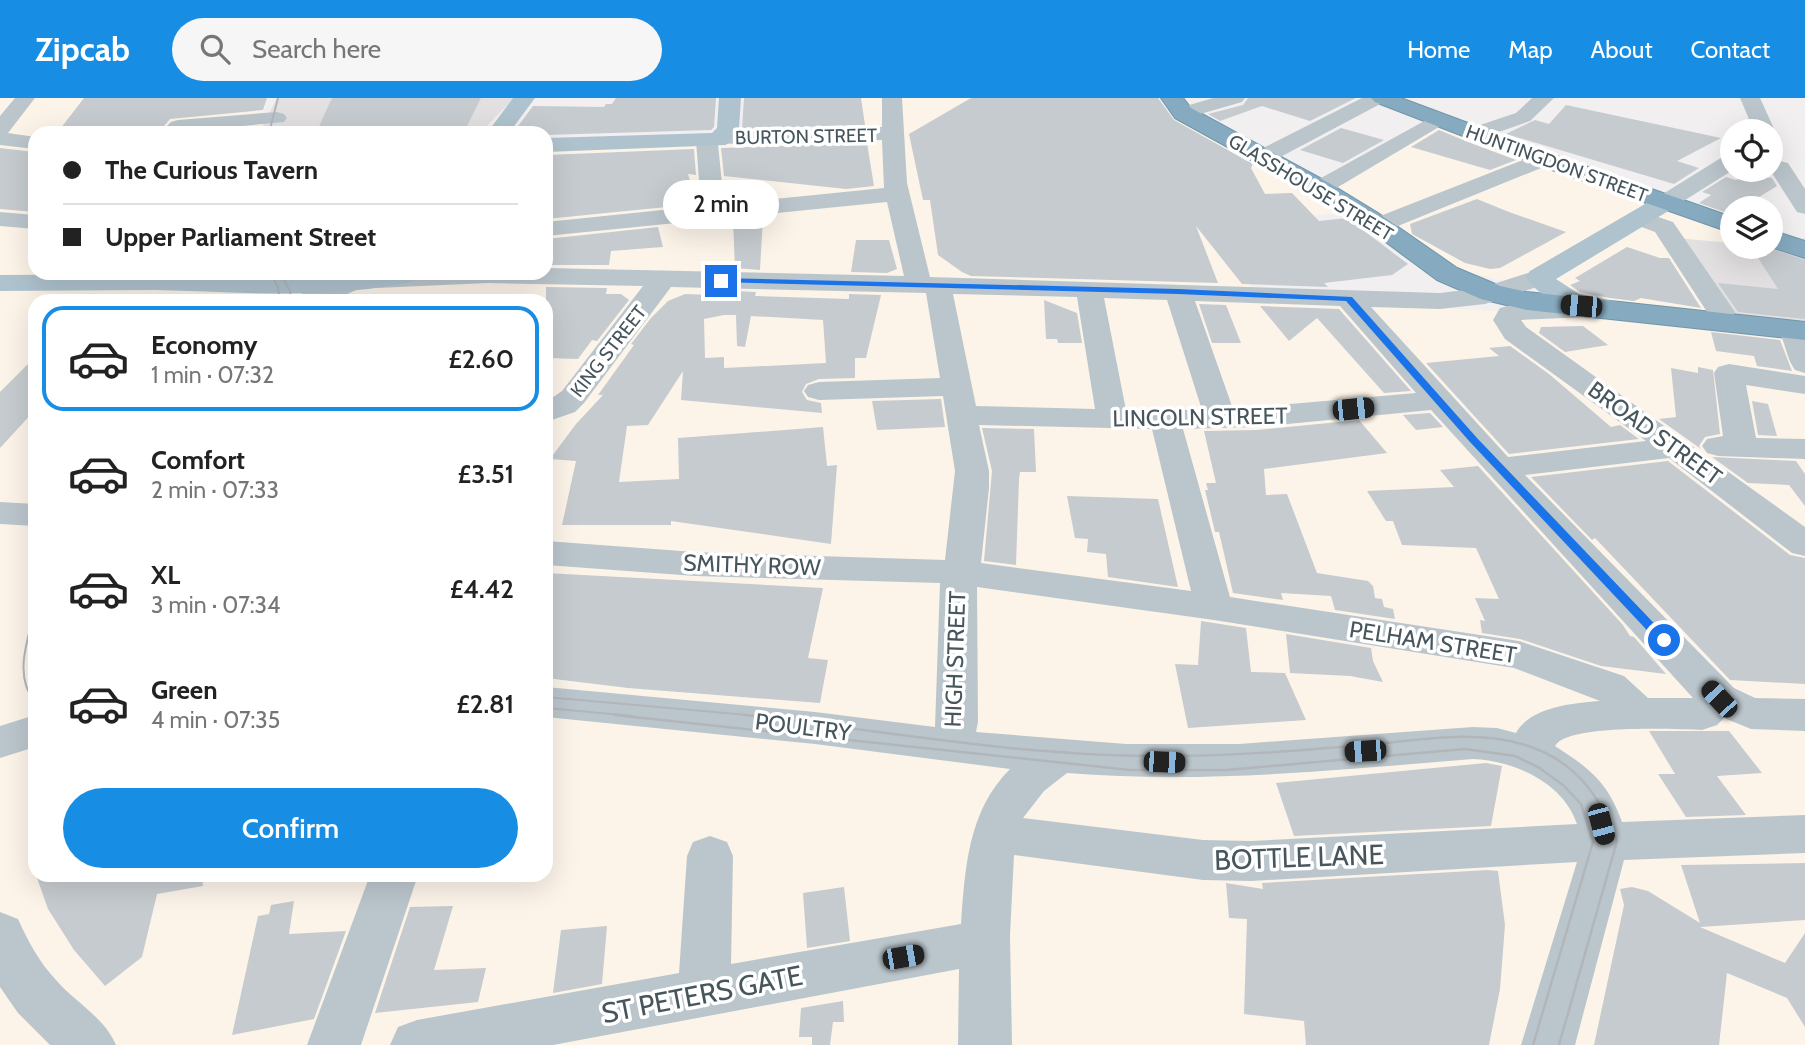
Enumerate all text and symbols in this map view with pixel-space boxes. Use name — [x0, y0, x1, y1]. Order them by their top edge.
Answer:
search box — [172, 18, 662, 81]
text: Zipcab — [35, 29, 130, 69]
icon: search — [196, 30, 234, 68]
text: Search here — [252, 33, 381, 65]
text: Home — [1407, 35, 1470, 64]
text: Map — [1508, 35, 1553, 64]
text: About — [1591, 35, 1653, 64]
text: Contact — [1691, 35, 1770, 64]
map controls — [1720, 119, 1783, 259]
button: locate — [1720, 119, 1783, 182]
street label: HUNTINGDON STREET — [1463, 120, 1651, 207]
street label: BURTON STREET — [735, 124, 877, 149]
street label: GLASSHOUSE STREET — [1224, 129, 1397, 246]
text: The Curious Tavern — [105, 154, 318, 186]
callout: 2 min — [663, 180, 779, 228]
text: 2 min — [693, 190, 749, 218]
button: layers — [1720, 196, 1783, 259]
text: Upper Parliament Street — [105, 221, 376, 253]
route end — [705, 265, 737, 297]
car — [1560, 294, 1603, 318]
street label: KING STREET — [566, 301, 651, 402]
icon: car — [67, 327, 130, 390]
text: Economy — [151, 329, 257, 361]
text: £2.60 — [448, 343, 514, 375]
text: 1 min · 07:32 — [151, 361, 274, 389]
street label: BROAD STREET — [1583, 375, 1727, 491]
car — [1332, 396, 1375, 422]
street label: LINCOLN STREET — [1112, 401, 1288, 433]
icon: car — [67, 442, 130, 505]
text: Comfort — [151, 444, 245, 476]
text: £3.51 — [458, 458, 514, 490]
text: 2 min · 07:33 — [151, 476, 279, 504]
street label: SMITHY ROW — [683, 549, 822, 581]
icon: car — [67, 557, 130, 620]
text: XL — [151, 559, 180, 591]
text: £4.42 — [450, 573, 514, 605]
street label: HIGH STREET — [939, 590, 971, 728]
text: 3 min · 07:34 — [151, 591, 280, 619]
street label: PELHAM STREET — [1347, 615, 1519, 669]
route start — [1648, 624, 1680, 656]
icon: car — [67, 672, 130, 735]
text: Green — [151, 674, 218, 706]
car — [1697, 676, 1742, 722]
text: £2.81 — [456, 688, 514, 720]
text: 4 min · 07:35 — [151, 706, 280, 734]
street label: POULTRY — [753, 707, 854, 747]
car — [1344, 739, 1387, 763]
car — [1143, 751, 1186, 773]
button: Confirm — [63, 788, 518, 868]
car — [1586, 801, 1617, 847]
street label: BOTTLE LANE — [1214, 837, 1384, 877]
car — [881, 943, 926, 971]
street label: ST PETERS GATE — [599, 958, 805, 1030]

